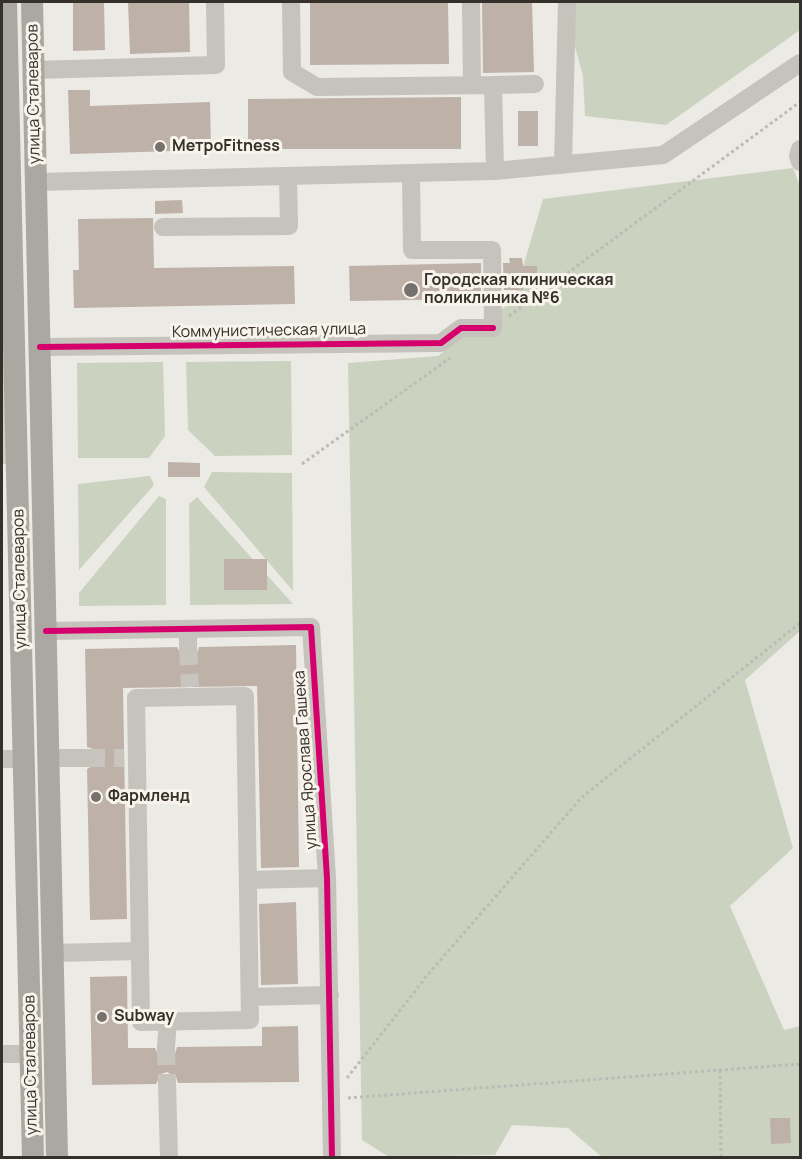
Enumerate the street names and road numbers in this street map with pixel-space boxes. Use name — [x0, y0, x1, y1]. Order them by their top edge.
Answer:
street label: улица Сталеваров — [23, 24, 45, 164]
street label: Коммунистическая улица — [172, 320, 366, 342]
street label: улица Сталеваров — [9, 509, 31, 649]
street label: улица Ярослава Гашека — [290, 670, 322, 850]
street label: улица Сталеваров — [20, 995, 42, 1135]

